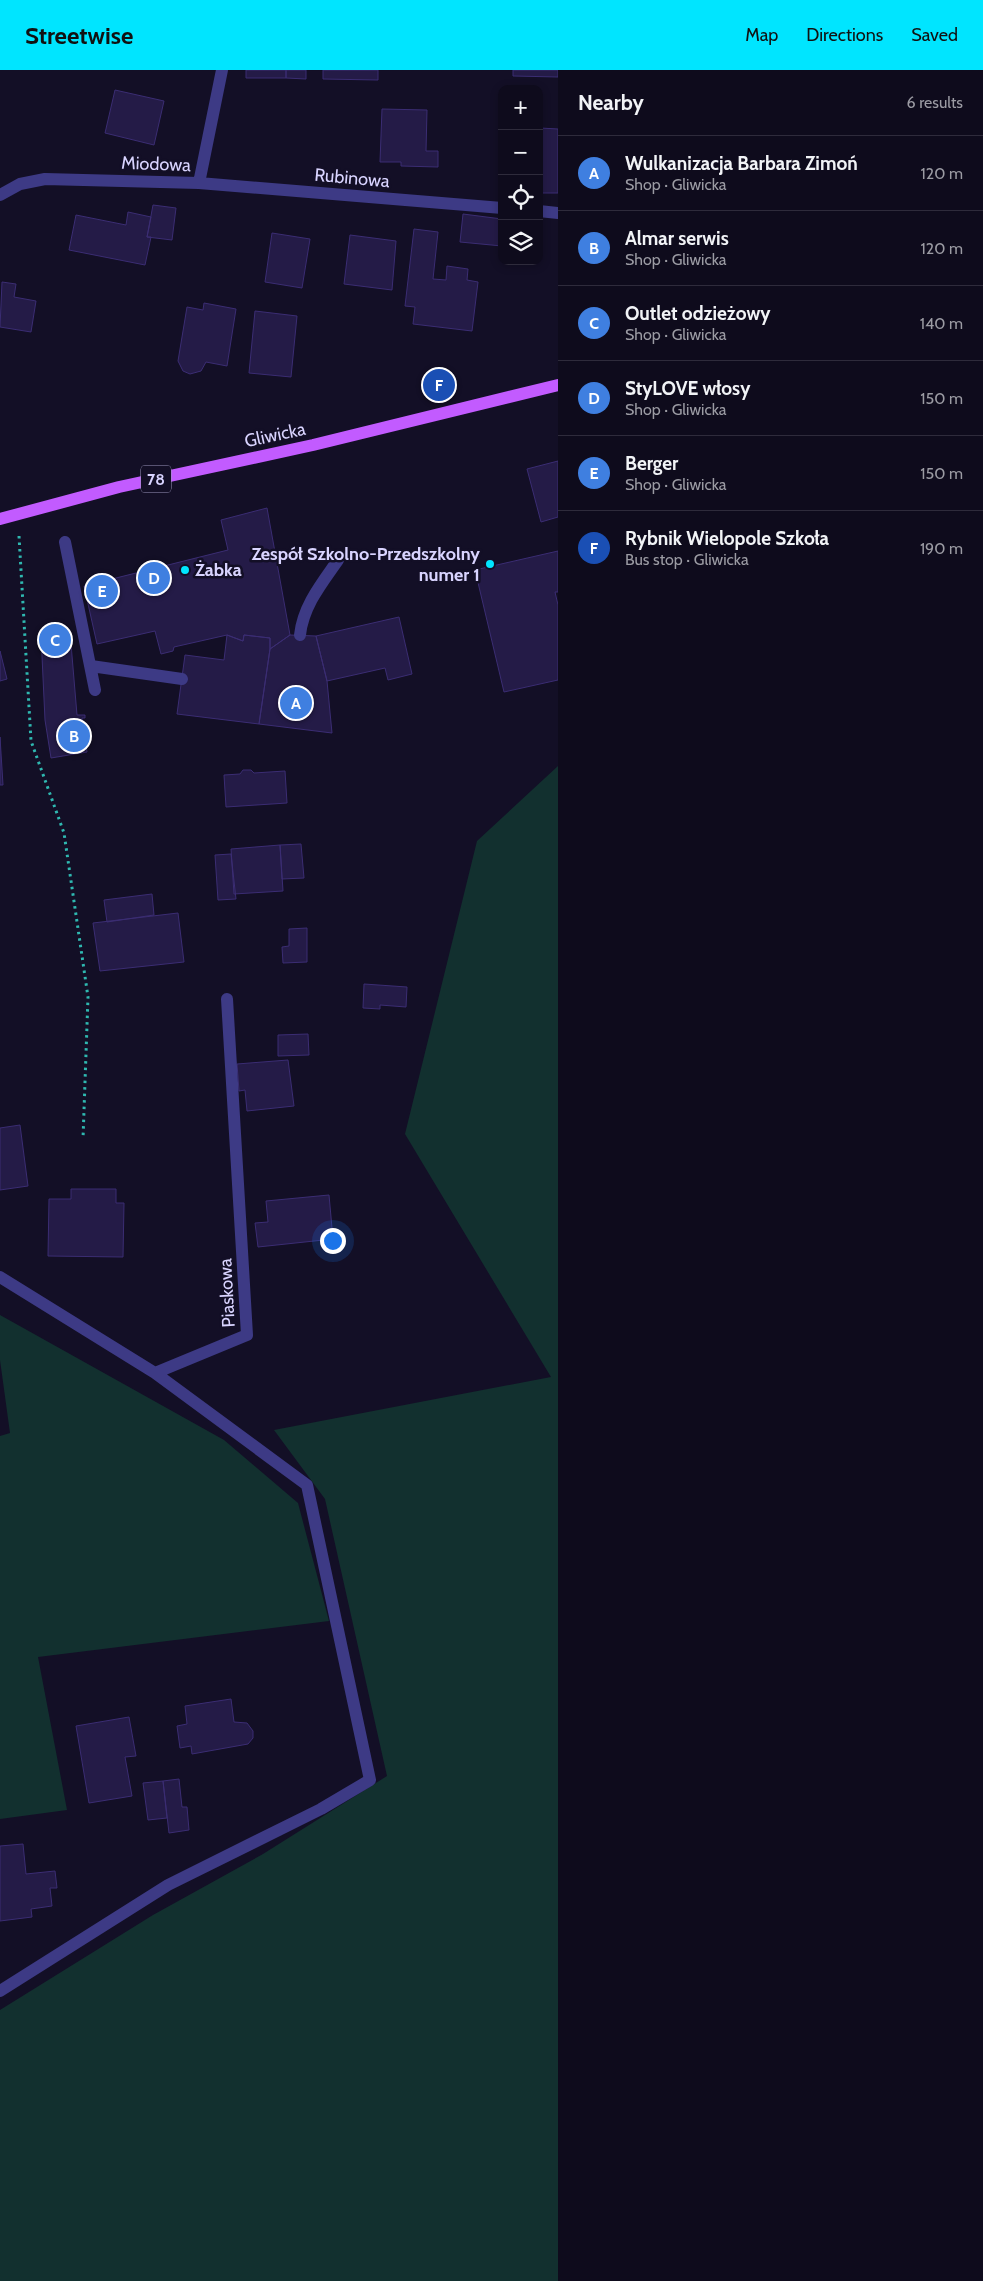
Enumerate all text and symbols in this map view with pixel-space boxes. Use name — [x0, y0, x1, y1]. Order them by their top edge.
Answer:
text: Streetwise — [25, 21, 133, 50]
text: Map — [745, 24, 778, 46]
text: Directions — [806, 24, 883, 46]
text: Saved — [911, 24, 958, 46]
map controls — [498, 85, 543, 265]
button: + — [498, 85, 543, 130]
text: Nearby — [578, 90, 644, 115]
text: 6 results — [907, 93, 963, 112]
button: − — [498, 130, 543, 175]
street label: Miodowa — [121, 152, 192, 176]
text: Wulkanizacja Barbara Zimoń — [625, 152, 858, 175]
street label: Rubinowa — [313, 164, 391, 192]
text: A — [589, 164, 599, 183]
text: 120 m — [921, 164, 963, 183]
button: locate — [498, 175, 543, 220]
text: Shop · Gliwicka — [625, 175, 727, 194]
button: layers — [498, 220, 543, 265]
text: Almar serwis — [625, 227, 729, 250]
text: B — [589, 239, 599, 258]
text: 120 m — [921, 239, 963, 258]
text: Shop · Gliwicka — [625, 250, 727, 269]
text: Outlet odzieżowy — [625, 302, 771, 325]
text: C — [589, 314, 599, 333]
text: 140 m — [920, 314, 963, 333]
text: Shop · Gliwicka — [625, 325, 727, 344]
pin: F — [423, 366, 455, 404]
text: StyLOVE włosy — [625, 377, 750, 400]
text: D — [588, 389, 600, 408]
text: 150 m — [920, 389, 963, 408]
text: Shop · Gliwicka — [625, 400, 727, 419]
street label: Gliwicka — [243, 418, 308, 452]
text: Berger — [625, 452, 678, 475]
text: E — [589, 464, 599, 483]
text: 150 m — [920, 464, 963, 483]
road number: 78 — [141, 466, 171, 492]
text: Shop · Gliwicka — [625, 475, 727, 494]
text: Rybnik Wielopole Szkoła — [625, 527, 829, 550]
text: F — [590, 539, 598, 558]
text: 190 m — [920, 539, 963, 558]
place label: Zespół Szkolno-Przedszkolny numer 1 — [251, 543, 480, 586]
text: Bus stop · Gliwicka — [625, 550, 749, 569]
marker: Zespół Szkolno-Przedszkolny numer 1 — [484, 558, 496, 570]
pin: D — [138, 559, 170, 597]
place label: Żabka — [195, 559, 242, 581]
marker: Żabka — [179, 564, 191, 576]
pin: E — [86, 572, 118, 610]
pin: C — [39, 621, 71, 659]
pin: A — [280, 684, 312, 722]
pin: B — [58, 717, 90, 755]
your location — [320, 1228, 346, 1254]
street label: Piaskowa — [214, 1258, 240, 1328]

